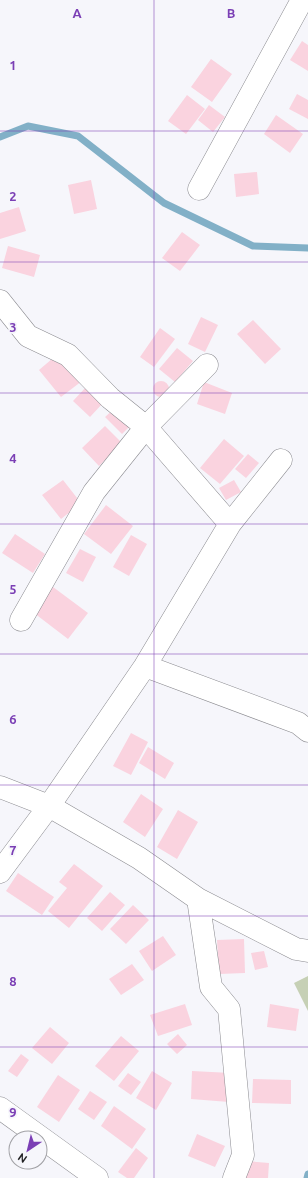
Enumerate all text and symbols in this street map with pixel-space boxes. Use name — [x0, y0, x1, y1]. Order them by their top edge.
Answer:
text: A — [72, 6, 82, 20]
text: B — [227, 6, 236, 20]
text: 1 — [9, 58, 17, 72]
text: 2 — [9, 189, 17, 203]
text: 3 — [9, 320, 17, 334]
text: 4 — [9, 451, 17, 465]
text: 5 — [9, 582, 17, 596]
text: 6 — [9, 712, 17, 726]
text: 7 — [9, 843, 17, 857]
text: 8 — [9, 974, 17, 988]
text: 9 — [9, 1105, 17, 1119]
north arrow — [8, 1130, 48, 1170]
text: N — [15, 1151, 29, 1165]

